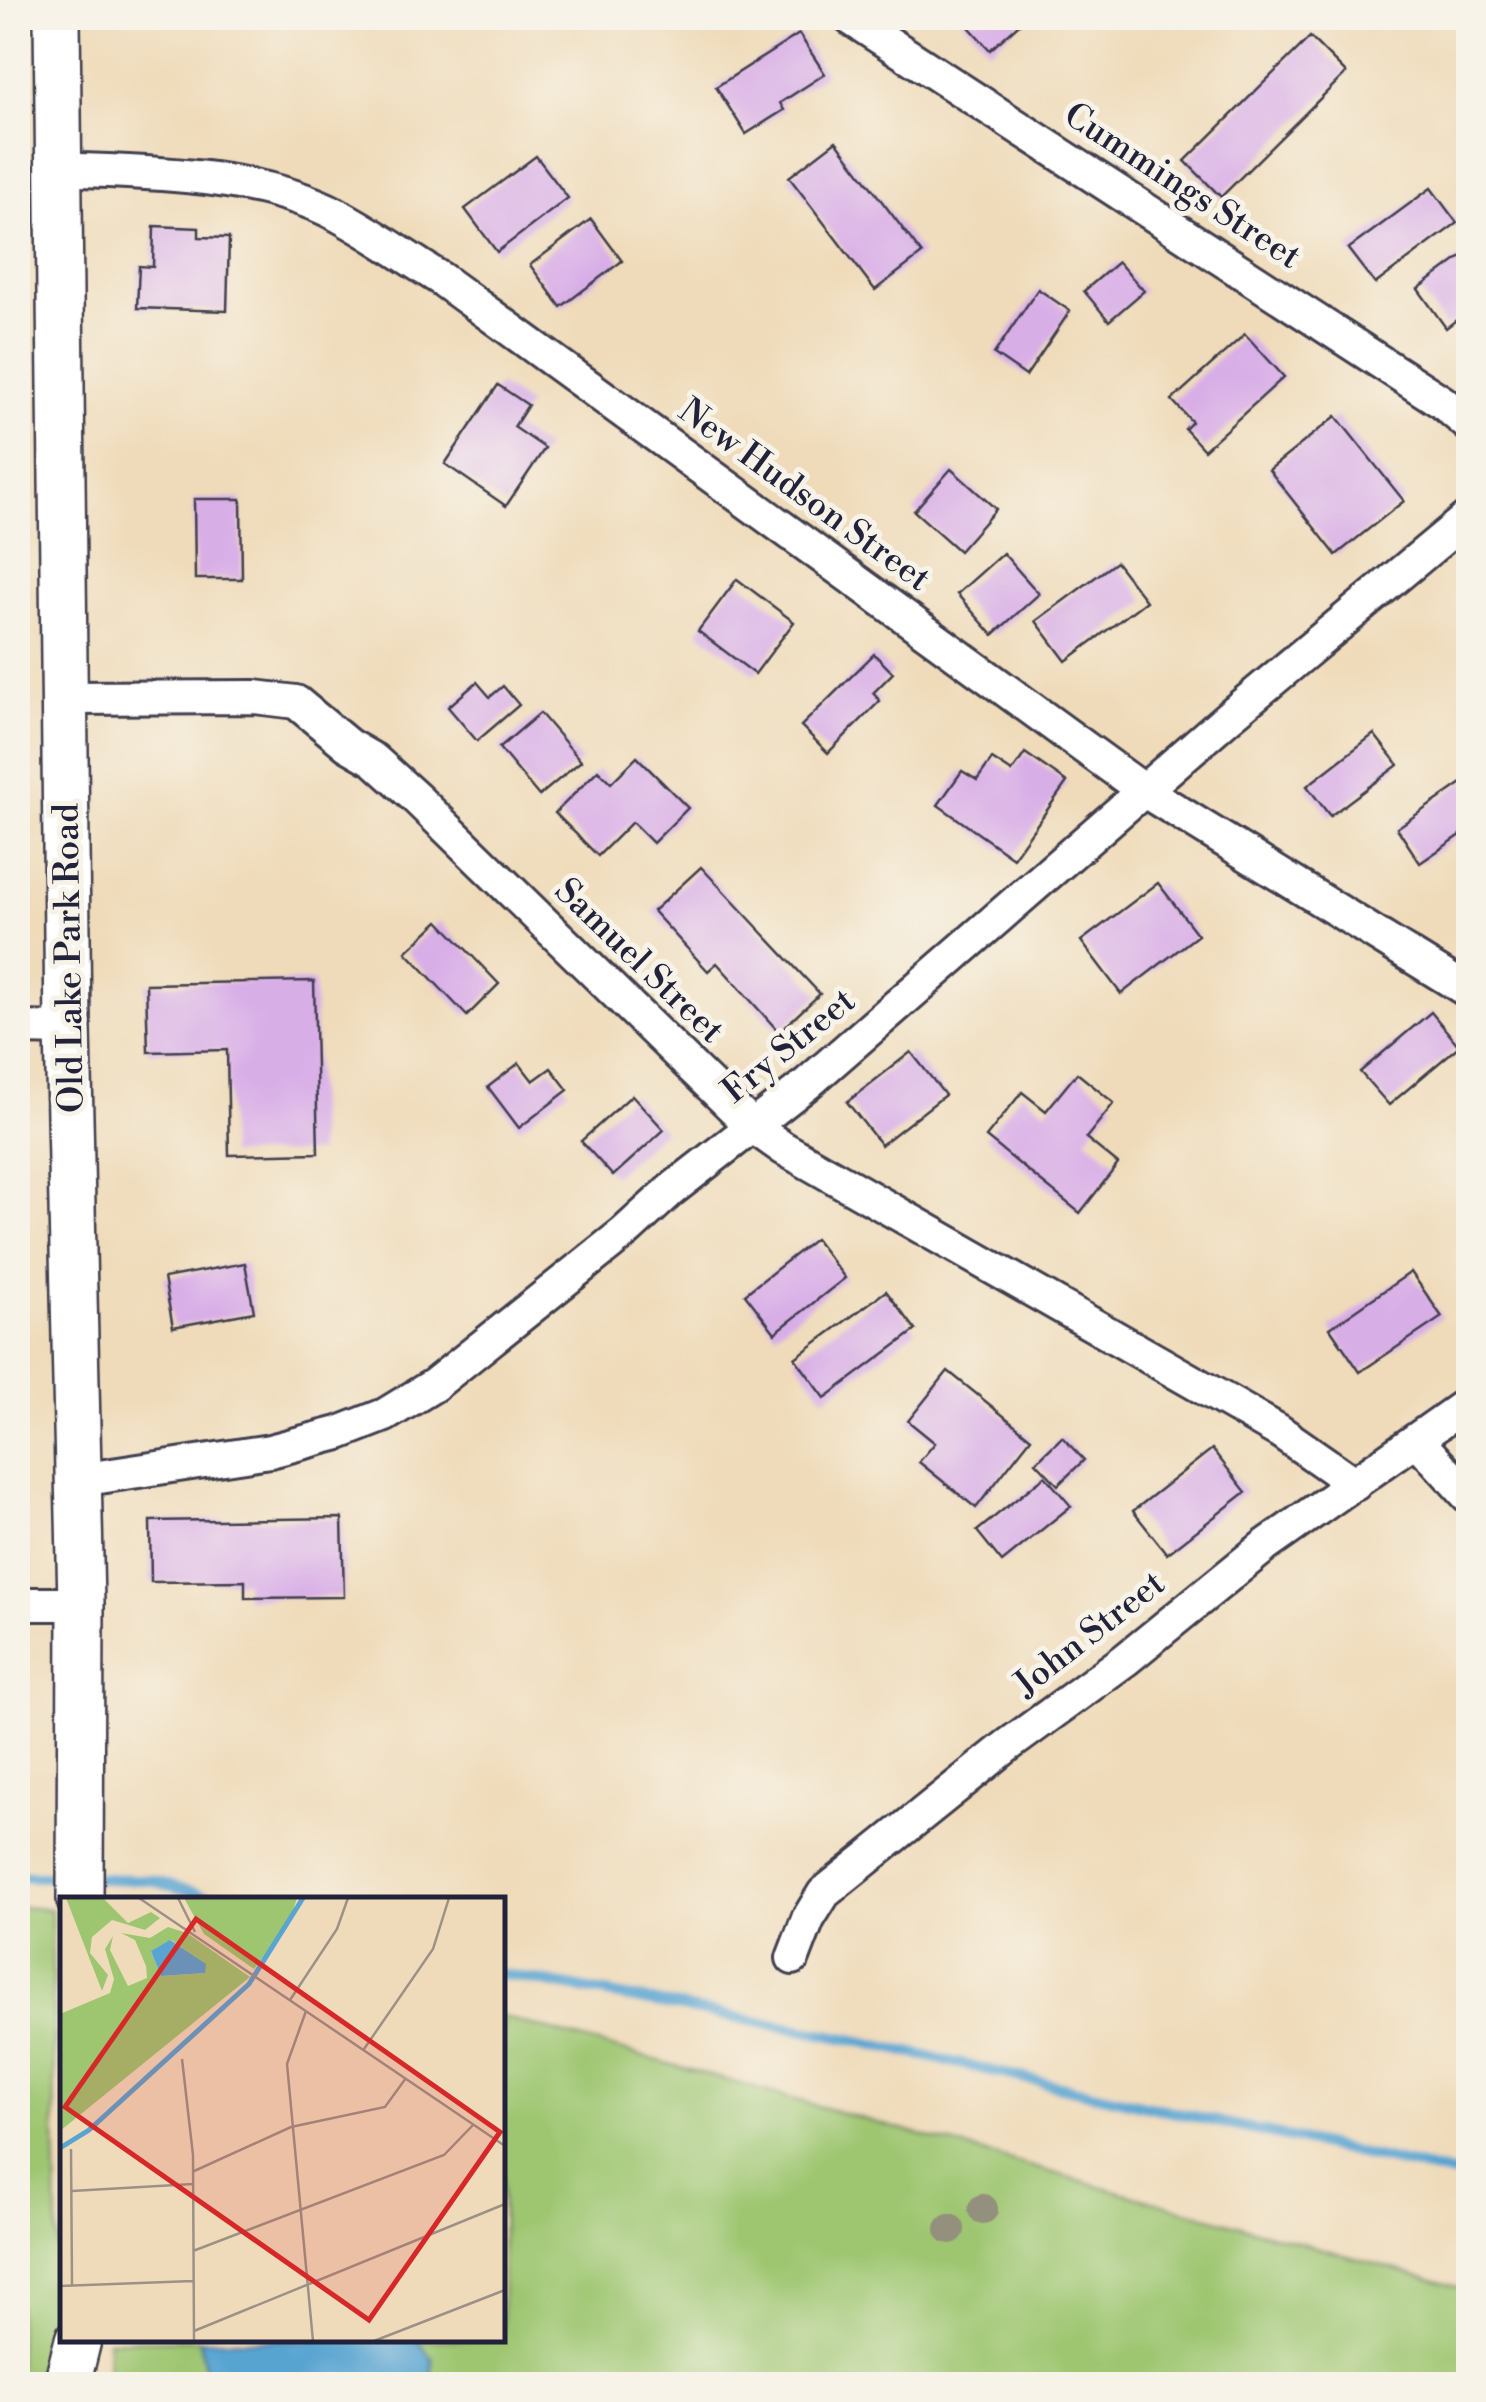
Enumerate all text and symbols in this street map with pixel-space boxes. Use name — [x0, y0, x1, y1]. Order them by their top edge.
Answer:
street label: Cummings Street — [1056, 94, 1309, 279]
street label: New Hudson Street — [670, 390, 938, 601]
street label: Old Lake Park Road — [45, 803, 94, 1113]
street label: Samuel Street — [545, 870, 733, 1053]
street label: Fry Street — [714, 980, 864, 1113]
street label: John Street — [1005, 1562, 1174, 1707]
inset map — [60, 1897, 505, 2342]

